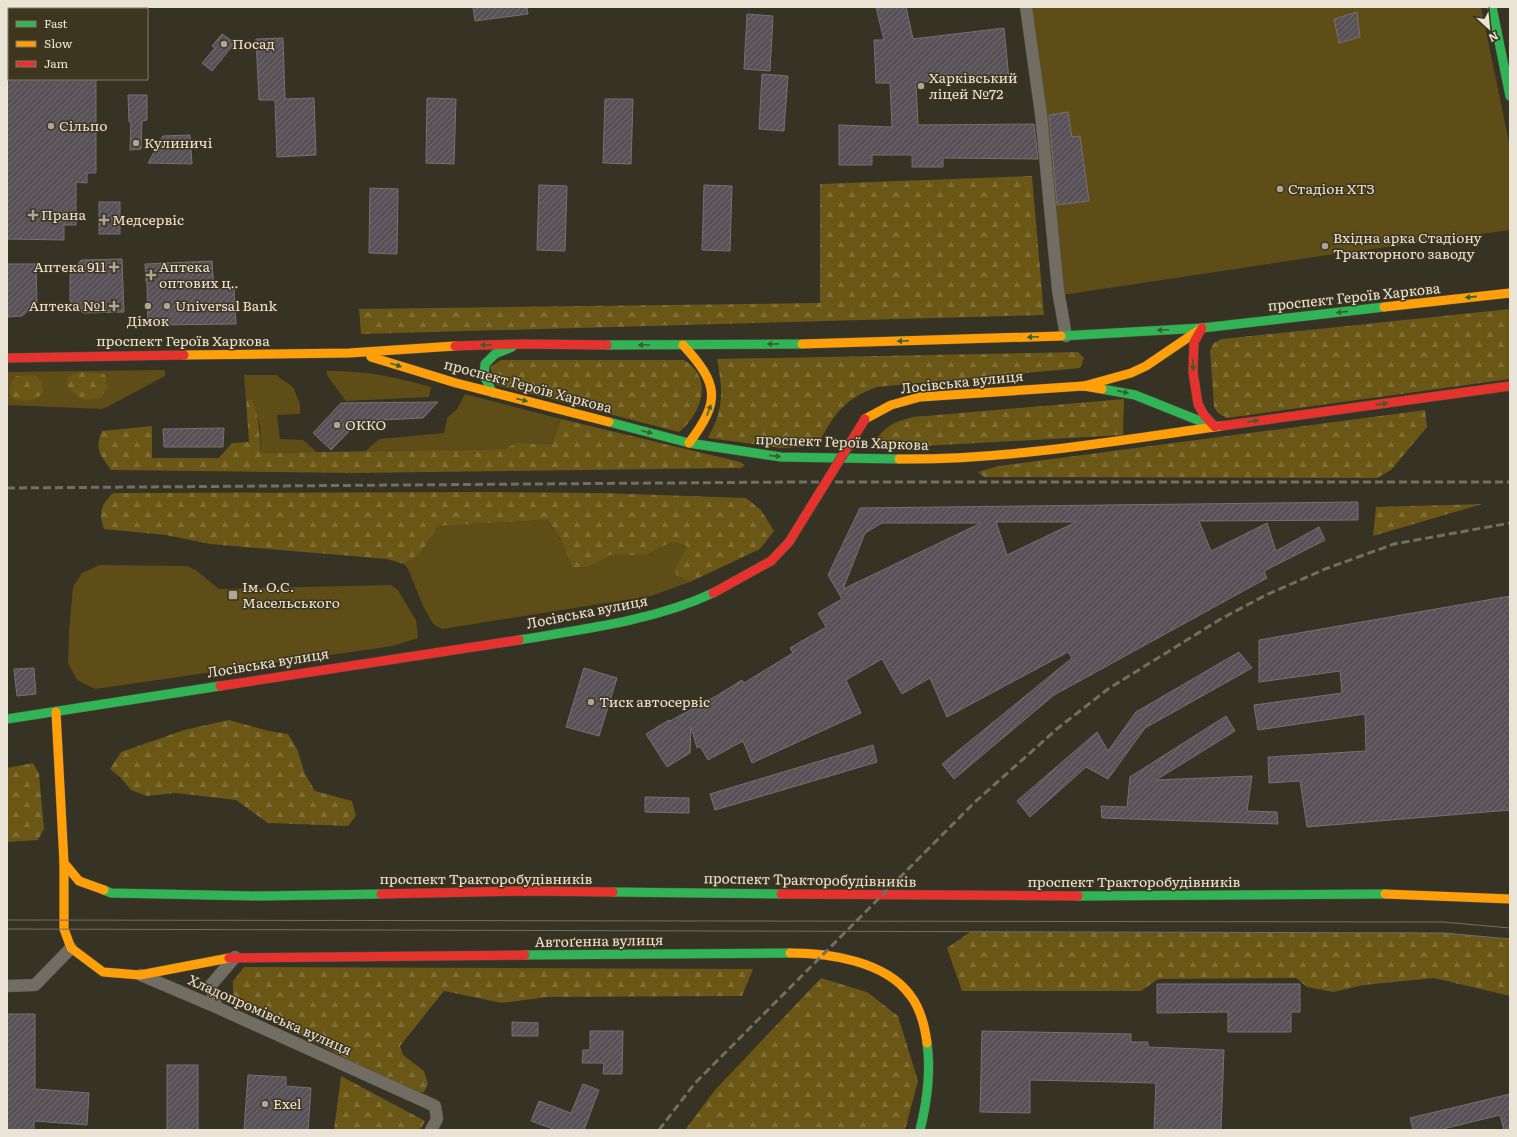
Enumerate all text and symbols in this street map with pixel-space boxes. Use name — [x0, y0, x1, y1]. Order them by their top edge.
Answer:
legend — [8, 8, 148, 80]
north arrow — [1469, 8, 1509, 48]
text: Fast — [44, 14, 68, 32]
text: N — [1486, 29, 1502, 47]
place label: Посад — [232, 33, 275, 53]
text: Slow — [44, 34, 73, 52]
marker: Посад — [219, 39, 229, 49]
text: Jam — [44, 54, 69, 72]
place label: Харківський ліцей №72 — [929, 67, 1018, 103]
marker: Харківський ліцей №72 — [916, 81, 926, 91]
place label: Сільпо — [59, 115, 107, 135]
marker: Сільпо — [46, 121, 56, 131]
place label: Кулиничі — [144, 132, 213, 152]
marker: Кулиничі — [131, 138, 141, 148]
place label: Стадіон ХТЗ — [1288, 178, 1375, 198]
marker: Стадіон ХТЗ — [1275, 184, 1285, 194]
place label: Прана — [41, 204, 86, 224]
place label: Медсервіс — [112, 209, 184, 229]
marker: Прана — [28, 210, 38, 220]
marker: Медсервіс — [99, 215, 109, 225]
place label: Вхідна арка Стадіону Тракторного заводу — [1333, 227, 1483, 263]
marker: Вхідна арка Стадіону Тракторного заводу — [1320, 241, 1330, 251]
place label: Аптека 911 — [33, 256, 106, 276]
place label: Аптека оптових ц‥ — [159, 256, 238, 292]
marker: Аптека 911 — [109, 262, 119, 272]
marker: Аптека оптових ц‥ — [146, 270, 156, 280]
street label: проспект Героїв Харкова — [1267, 277, 1442, 315]
one-way arrow — [1465, 294, 1477, 301]
place label: Аптека №1 — [29, 295, 106, 315]
place label: Universal Bank — [175, 295, 278, 315]
marker: Аптека №1 — [109, 301, 119, 311]
marker: Дімок — [143, 301, 153, 311]
marker: Universal Bank — [162, 301, 172, 311]
one-way arrow — [1336, 309, 1348, 315]
place label: Дімок — [127, 310, 170, 330]
one-way arrow — [1157, 327, 1169, 334]
street label: проспект Героїв Харкова — [96, 330, 270, 350]
one-way arrow — [1026, 334, 1039, 340]
one-way arrow — [897, 338, 909, 345]
one-way arrow — [766, 341, 779, 347]
one-way arrow — [479, 342, 492, 348]
one-way arrow — [637, 342, 650, 348]
street label: проспект Героїв Харкова — [442, 353, 615, 417]
one-way arrow — [1190, 359, 1196, 372]
one-way arrow — [391, 362, 403, 368]
street label: Лосівська вулиця — [900, 365, 1024, 397]
one-way arrow — [1117, 389, 1129, 395]
one-way arrow — [516, 397, 528, 403]
one-way arrow — [1376, 401, 1388, 407]
one-way arrow — [707, 404, 713, 416]
place label: ОККО — [345, 414, 386, 434]
one-way arrow — [1247, 418, 1259, 424]
marker: ОККО — [332, 420, 342, 430]
street label: проспект Героїв Харкова — [755, 428, 929, 454]
one-way arrow — [641, 430, 654, 436]
one-way arrow — [769, 453, 781, 460]
place label: Ім. О.С. Масельського — [242, 576, 340, 612]
marker: Ім. О.С. Масельського — [227, 589, 239, 601]
street label: Лосівська вулиця — [524, 589, 649, 633]
street label: Лосівська вулиця — [205, 642, 330, 682]
place label: Тиск автосервіс — [599, 691, 710, 711]
marker: Тиск автосервіс — [586, 697, 596, 707]
street label: проспект Тракторобудівників — [703, 867, 917, 891]
street label: проспект Тракторобудівників — [380, 868, 593, 888]
street label: проспект Тракторобудівників — [1028, 871, 1241, 891]
street label: Автоґенна вулиця — [535, 929, 663, 951]
street label: Хладопромівська вулиця — [185, 969, 355, 1059]
place label: Exel — [273, 1093, 302, 1113]
marker: Exel — [260, 1099, 270, 1109]

